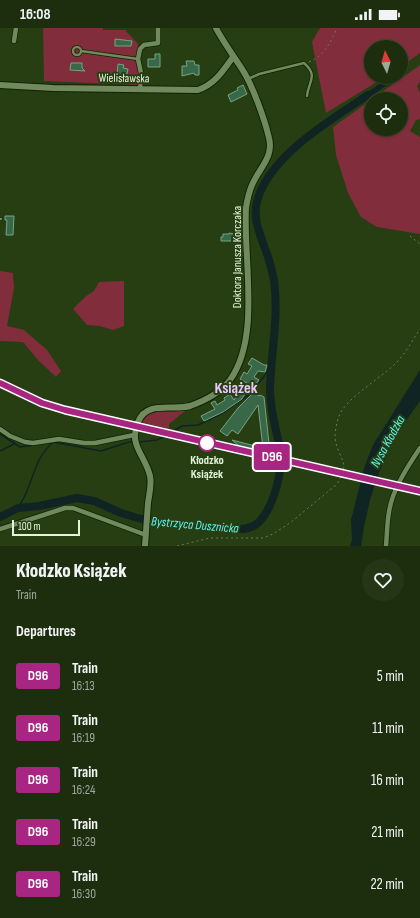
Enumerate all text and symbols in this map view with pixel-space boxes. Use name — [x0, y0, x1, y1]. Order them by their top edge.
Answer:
text: 16:08 — [20, 5, 51, 24]
north arrow — [364, 40, 408, 84]
map controls — [364, 40, 408, 136]
street label: Wielisławska — [98, 71, 150, 86]
button: locate — [364, 92, 408, 136]
street label: Doktora Janusza Korczaka — [230, 205, 245, 308]
district label: Książek — [214, 379, 258, 398]
water label: Nysa Kłodzka — [367, 412, 409, 470]
marker: Kłodzko Książek — [198, 434, 216, 452]
line badge: D96 — [249, 444, 295, 470]
text: D96 — [262, 448, 282, 465]
place label: Kłodzko Książek — [190, 453, 224, 482]
water label: Bystrzyca Dusznicka — [150, 513, 240, 537]
scale bar — [12, 518, 80, 537]
text: 100 m — [18, 520, 40, 533]
button: heart — [362, 559, 404, 601]
text: Kłodzko Książek — [16, 560, 127, 583]
text: Train — [16, 587, 37, 603]
text: Departures — [16, 622, 76, 641]
text: Train — [72, 659, 98, 678]
text: D96 — [28, 667, 48, 684]
text: 5 min — [377, 667, 404, 686]
text: 16:13 — [72, 678, 95, 694]
text: Train — [72, 711, 98, 730]
text: D96 — [28, 719, 48, 736]
text: 11 min — [372, 719, 404, 738]
text: 16:19 — [72, 730, 95, 746]
text: Train — [72, 763, 98, 782]
text: D96 — [28, 771, 48, 788]
text: 16 min — [371, 771, 404, 790]
text: 16:24 — [72, 782, 95, 798]
text: Train — [72, 815, 98, 834]
text: D96 — [28, 823, 48, 840]
text: 21 min — [371, 823, 404, 842]
text: 16:29 — [72, 834, 96, 850]
text: Train — [72, 867, 98, 886]
text: D96 — [28, 875, 48, 892]
text: 22 min — [370, 875, 404, 894]
text: 16:30 — [72, 886, 96, 902]

